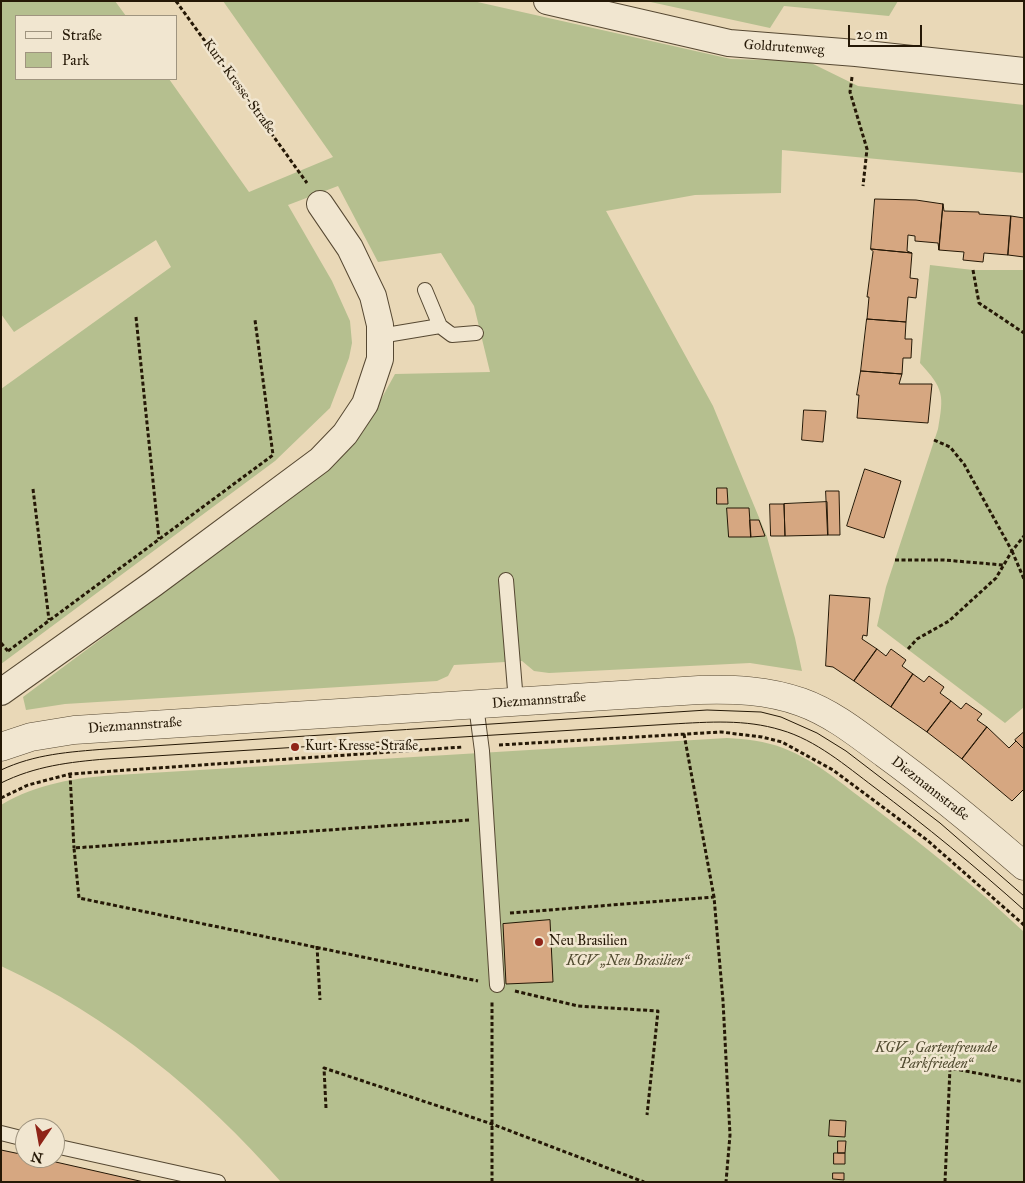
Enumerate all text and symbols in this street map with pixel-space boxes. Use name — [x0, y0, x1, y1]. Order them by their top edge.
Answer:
legend — [15, 15, 178, 80]
scale bar — [850, 15, 924, 47]
text: 20 m — [856, 25, 888, 43]
text: Straße — [62, 26, 102, 44]
street label: Kurt-Kresse-Straße — [199, 36, 279, 138]
street label: Goldrutenweg — [743, 37, 825, 59]
text: Park — [62, 51, 89, 69]
street label: Diezmannstraße — [491, 689, 587, 713]
street label: Diezmannstraße — [87, 714, 183, 738]
place label: Kurt-Kresse-Straße — [305, 739, 418, 755]
marker: Kurt-Kresse-Straße — [289, 741, 301, 753]
street label: Diezmannstraße — [888, 753, 972, 825]
place label: Neu Brasilien — [549, 934, 627, 950]
marker: Neu Brasilien — [533, 936, 545, 948]
park label: KGV „Neu Brasilien“ — [567, 954, 689, 970]
park label: KGV „Gartenfreunde Parkfrieden“ — [875, 1041, 997, 1074]
north arrow — [15, 1118, 65, 1168]
text: N — [29, 1148, 45, 1167]

